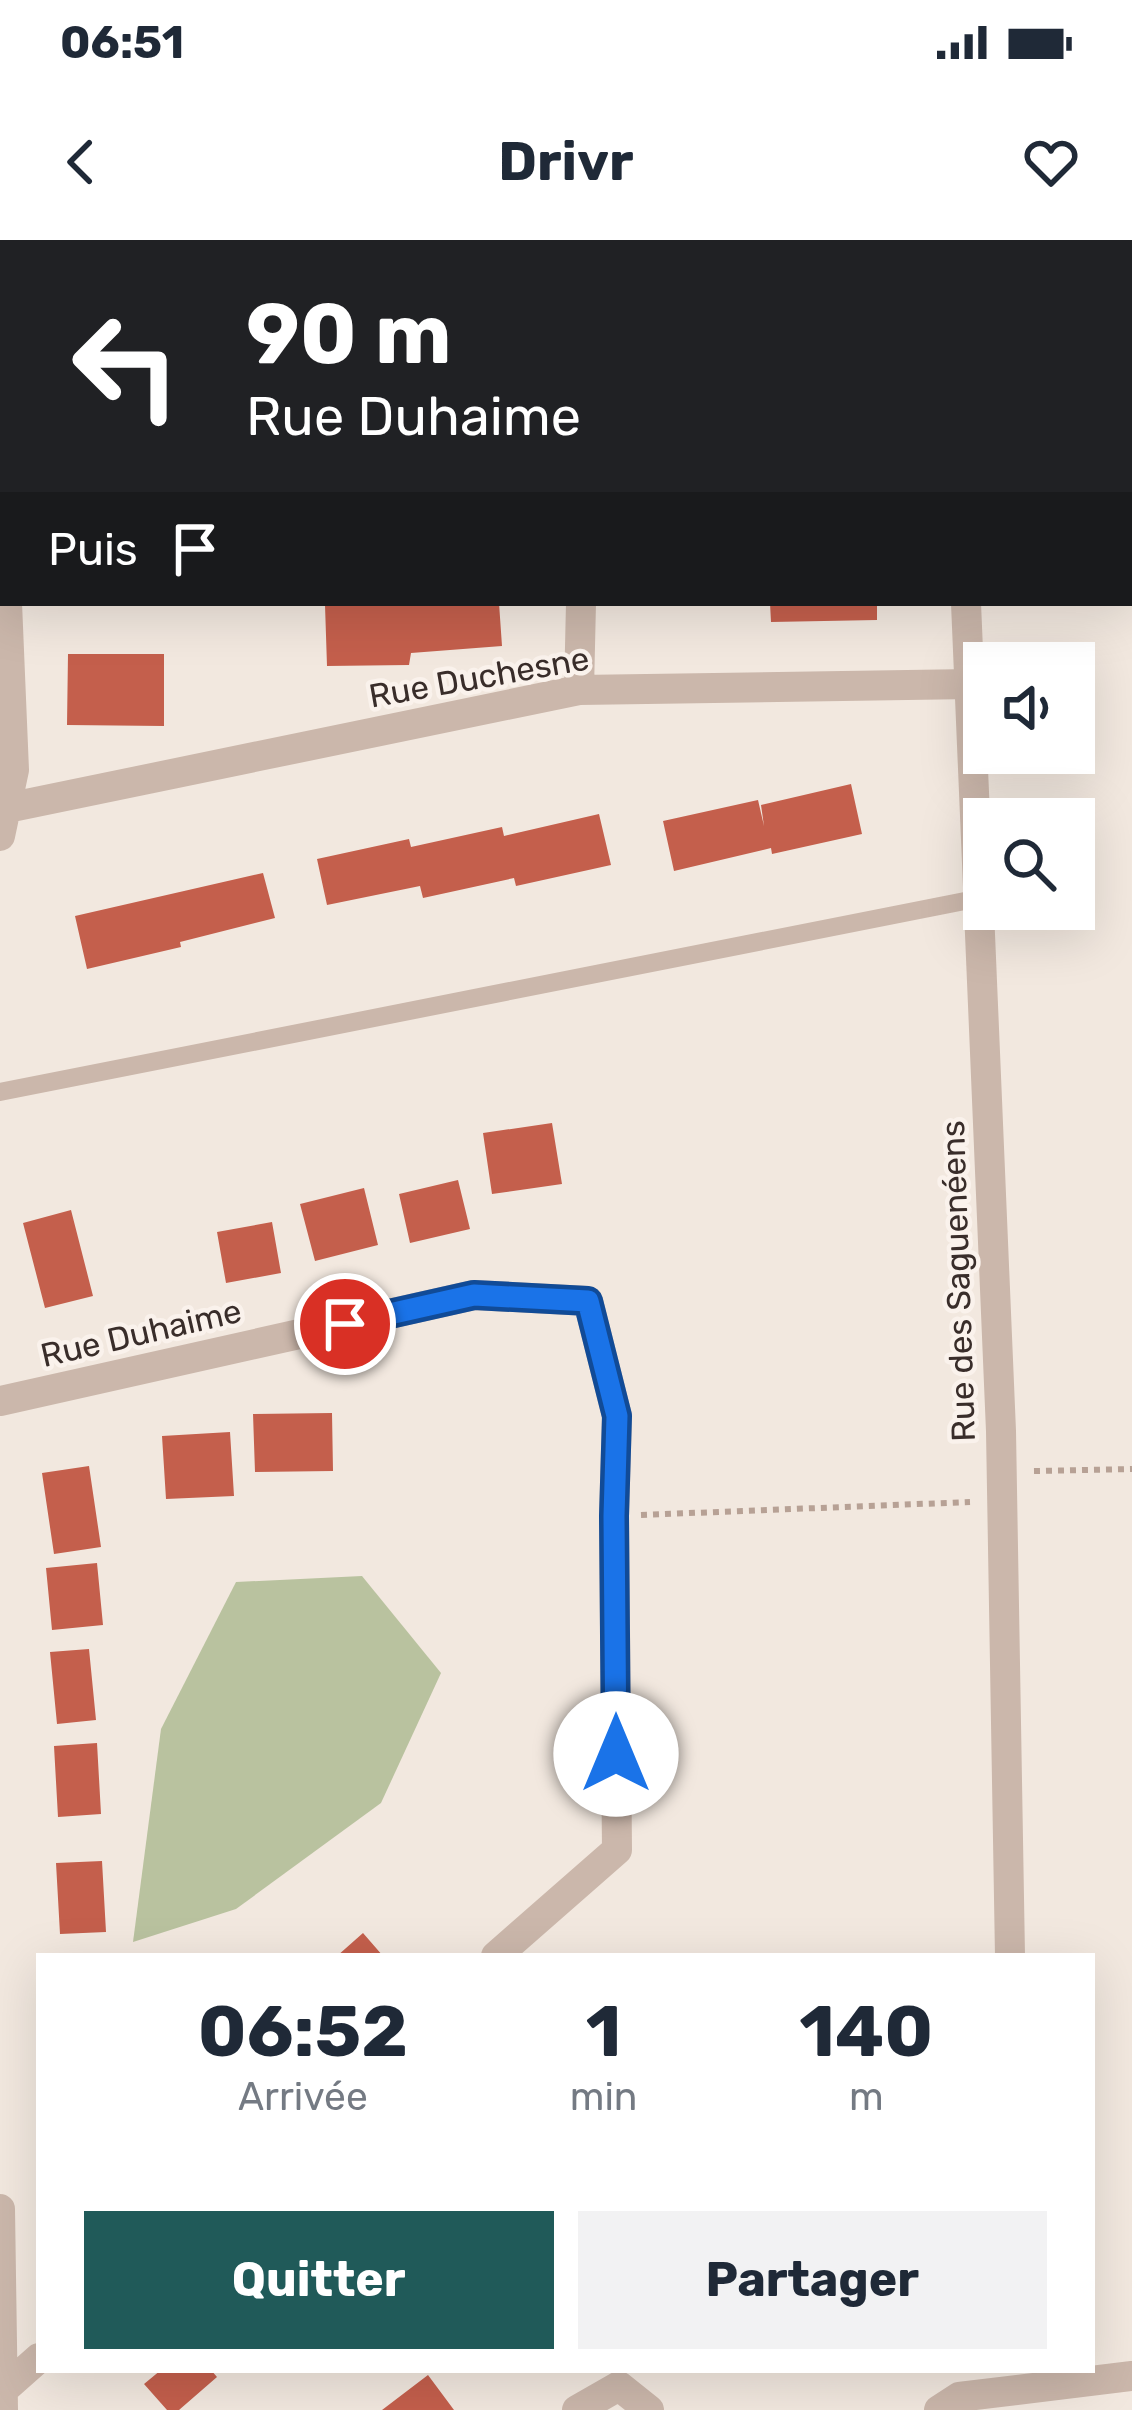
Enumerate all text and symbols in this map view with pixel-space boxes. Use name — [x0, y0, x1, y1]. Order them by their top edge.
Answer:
text: 06:51 — [60, 16, 184, 69]
icon: back — [48, 129, 114, 195]
icon: heart — [1018, 129, 1084, 195]
text: Drivr — [498, 130, 634, 194]
text: 90 m — [246, 284, 452, 384]
icon: left — [48, 288, 204, 444]
text: Rue Duhaime — [246, 385, 581, 449]
icon: arrive — [162, 516, 228, 582]
text: Puis — [48, 523, 138, 576]
street label: Rue Duchesne — [366, 638, 592, 716]
map controls — [963, 642, 1095, 930]
button: sound — [963, 642, 1095, 774]
button: search — [963, 798, 1095, 930]
street label: Rue des Saguenéens — [933, 1120, 983, 1442]
pin — [294, 1273, 396, 1375]
street label: Rue Duhaime — [37, 1291, 245, 1375]
icon: arrive — [312, 1291, 378, 1357]
position arrow — [553, 1691, 679, 1817]
text: 06:52 — [198, 1989, 408, 2074]
text: 1 — [586, 1989, 622, 2074]
text: 140 — [799, 1989, 933, 2074]
text: Arrivée — [238, 2074, 368, 2120]
text: min — [570, 2074, 637, 2120]
text: m — [849, 2074, 884, 2120]
button: Quitter — [84, 2211, 554, 2349]
button: Partager — [578, 2211, 1047, 2349]

